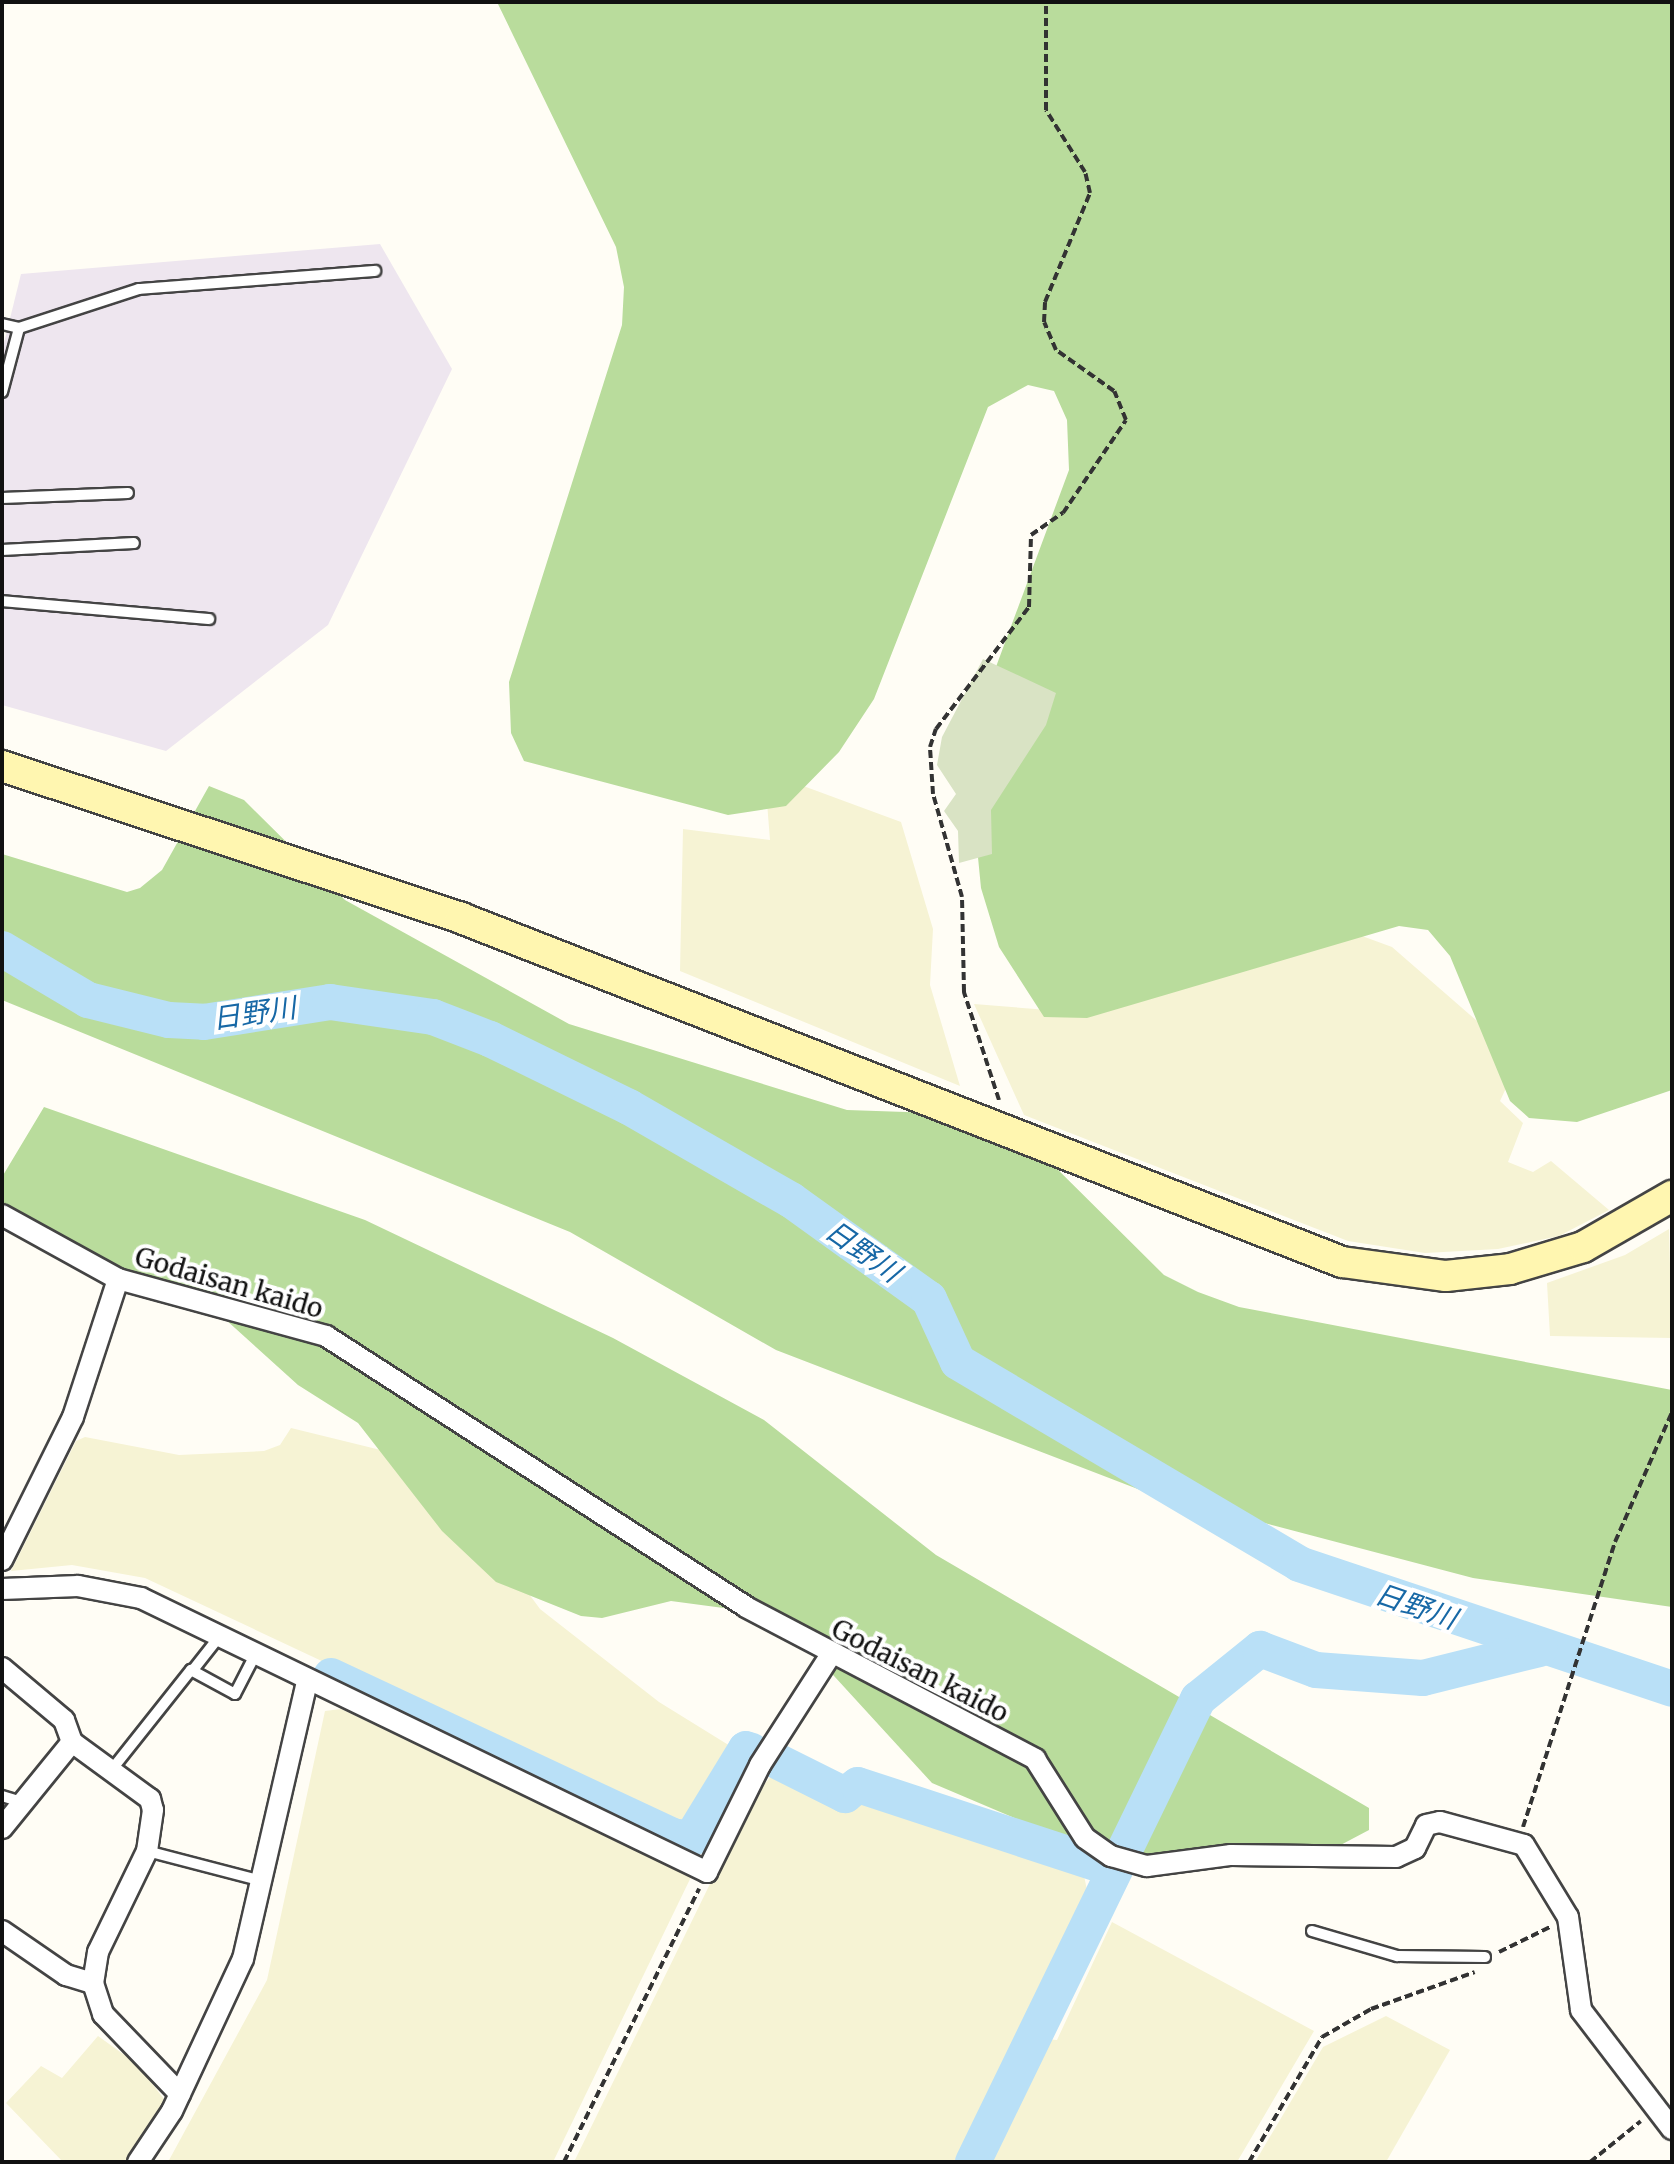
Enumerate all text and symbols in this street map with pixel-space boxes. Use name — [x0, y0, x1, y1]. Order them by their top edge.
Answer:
water label: 日野川 — [210, 991, 298, 1035]
water label: 日野川 — [819, 1213, 907, 1289]
street label: Godaisan kaido — [131, 1241, 327, 1325]
water label: 日野川 — [1371, 1576, 1461, 1636]
street label: Godaisan kaido — [827, 1613, 1013, 1729]

